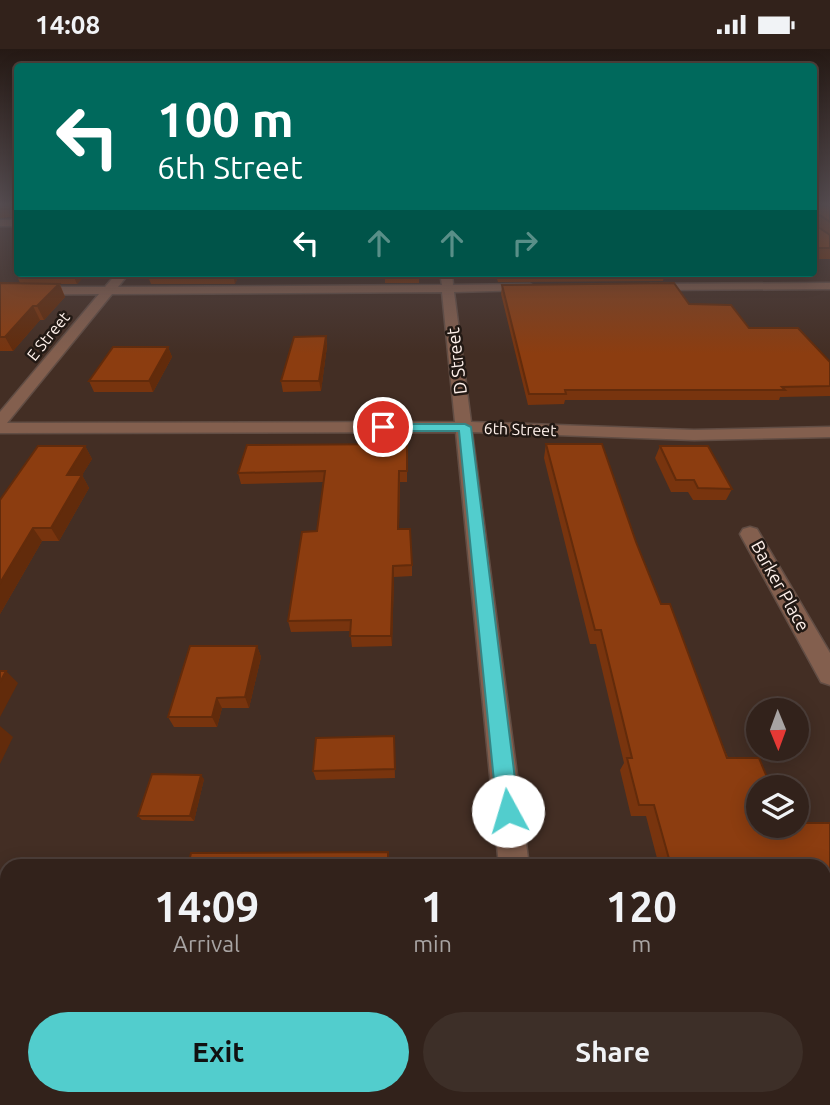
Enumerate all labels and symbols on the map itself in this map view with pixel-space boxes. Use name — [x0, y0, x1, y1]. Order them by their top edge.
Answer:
street label: E Street — [23, 308, 73, 364]
street label: D Street — [442, 327, 470, 396]
pin — [353, 397, 413, 457]
street label: 6th Street — [483, 419, 557, 439]
street label: Barker Place — [748, 537, 814, 634]
north arrow — [746, 698, 808, 761]
position arrow — [471, 774, 545, 848]

